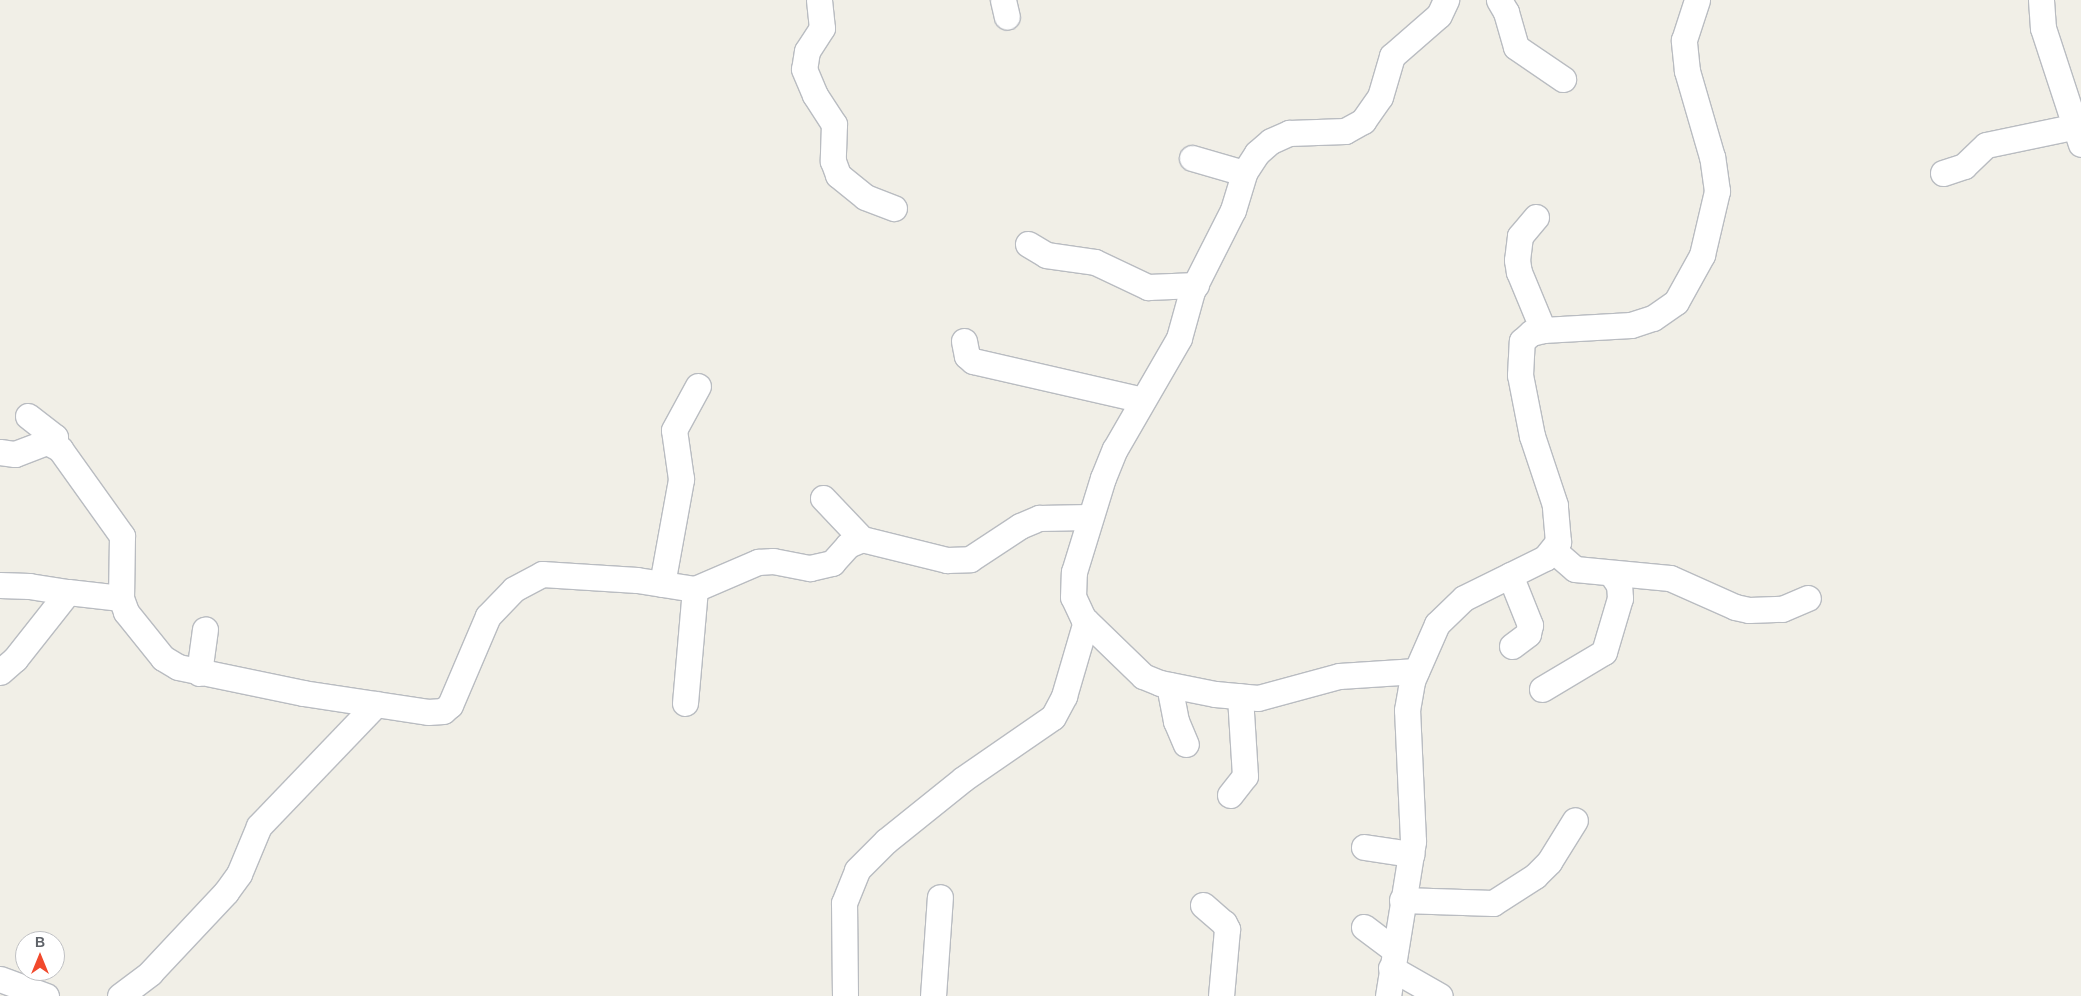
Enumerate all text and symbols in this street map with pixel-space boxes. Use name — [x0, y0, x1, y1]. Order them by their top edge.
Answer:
north arrow — [15, 931, 65, 981]
text: B — [35, 934, 45, 950]

